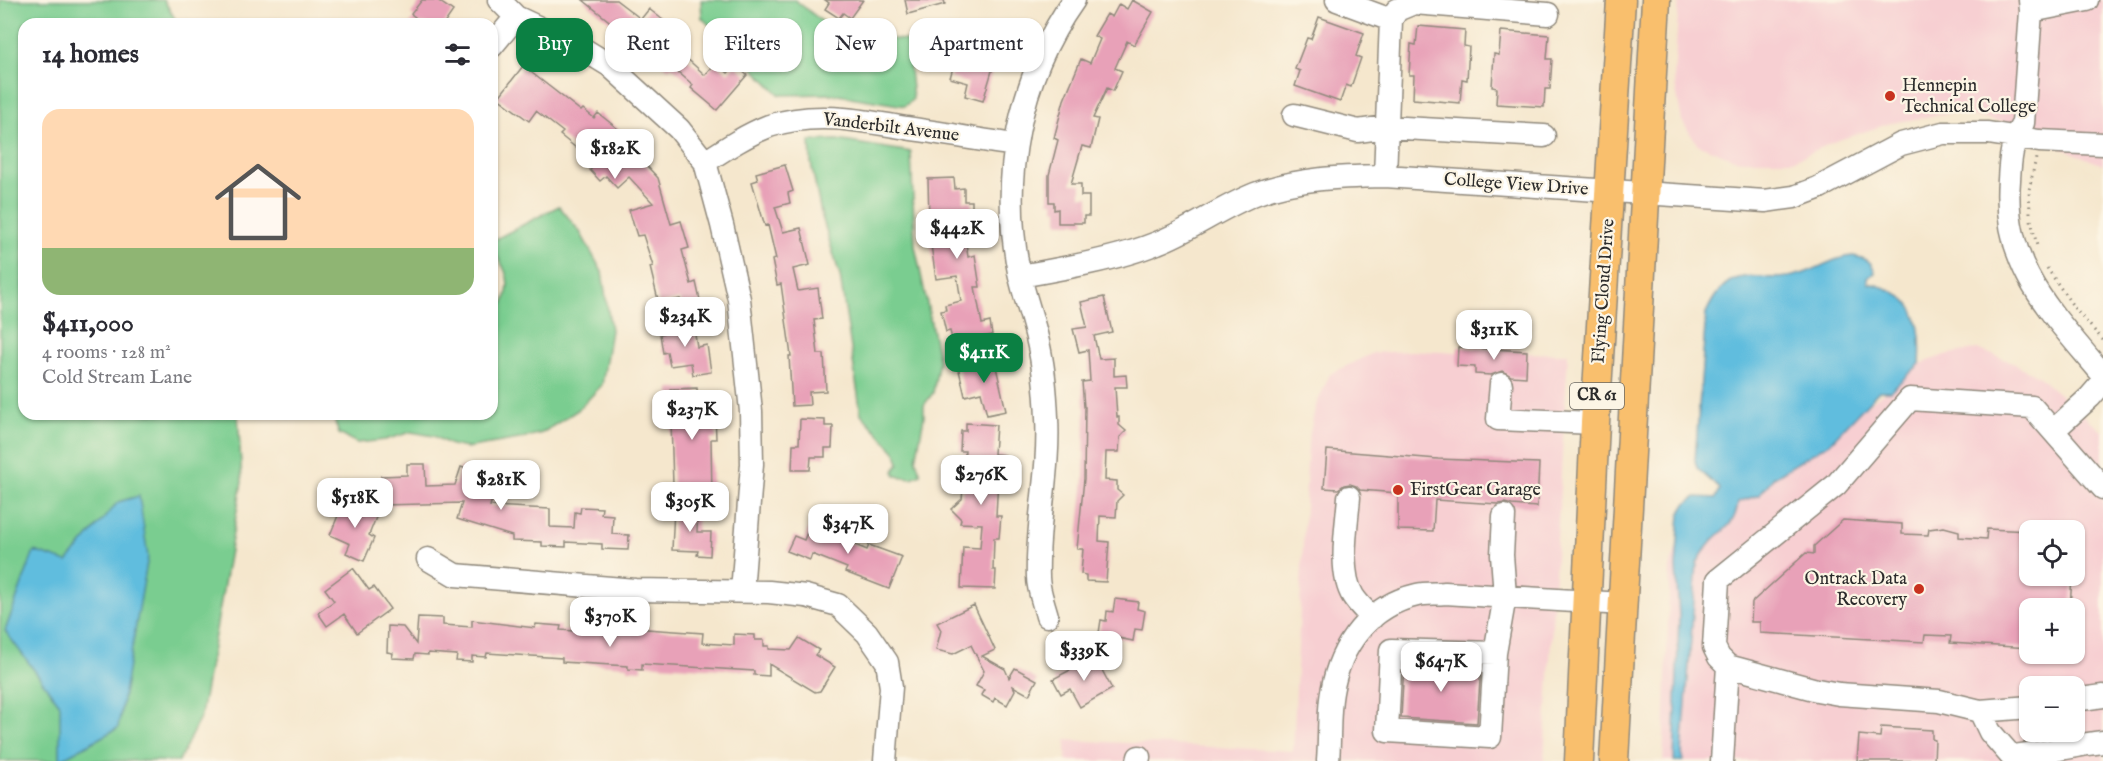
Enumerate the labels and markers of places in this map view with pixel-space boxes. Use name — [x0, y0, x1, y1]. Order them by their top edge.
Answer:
place label: Hennepin Technical College — [1902, 75, 2036, 119]
marker: Hennepin Technical College — [1883, 89, 1897, 103]
pin: $182K — [573, 129, 657, 180]
pin: $442K — [915, 209, 999, 260]
pin: $234K — [643, 297, 727, 348]
pin: $311K — [1452, 310, 1536, 361]
pin: $411K — [942, 333, 1026, 384]
pin: $237K — [650, 390, 734, 441]
pin: $276K — [939, 455, 1023, 506]
pin: $281K — [459, 460, 543, 511]
pin: $518K — [313, 478, 397, 529]
place label: FirstGear Garage — [1410, 479, 1541, 502]
pin: $305K — [648, 482, 732, 533]
marker: FirstGear Garage — [1391, 483, 1405, 497]
pin: $347K — [806, 504, 890, 555]
place label: Ontrack Data Recovery — [1805, 568, 1907, 612]
marker: Ontrack Data Recovery — [1912, 582, 1926, 596]
pin: $370K — [568, 597, 652, 648]
pin: $339K — [1042, 631, 1126, 682]
pin: $647K — [1399, 642, 1483, 693]

